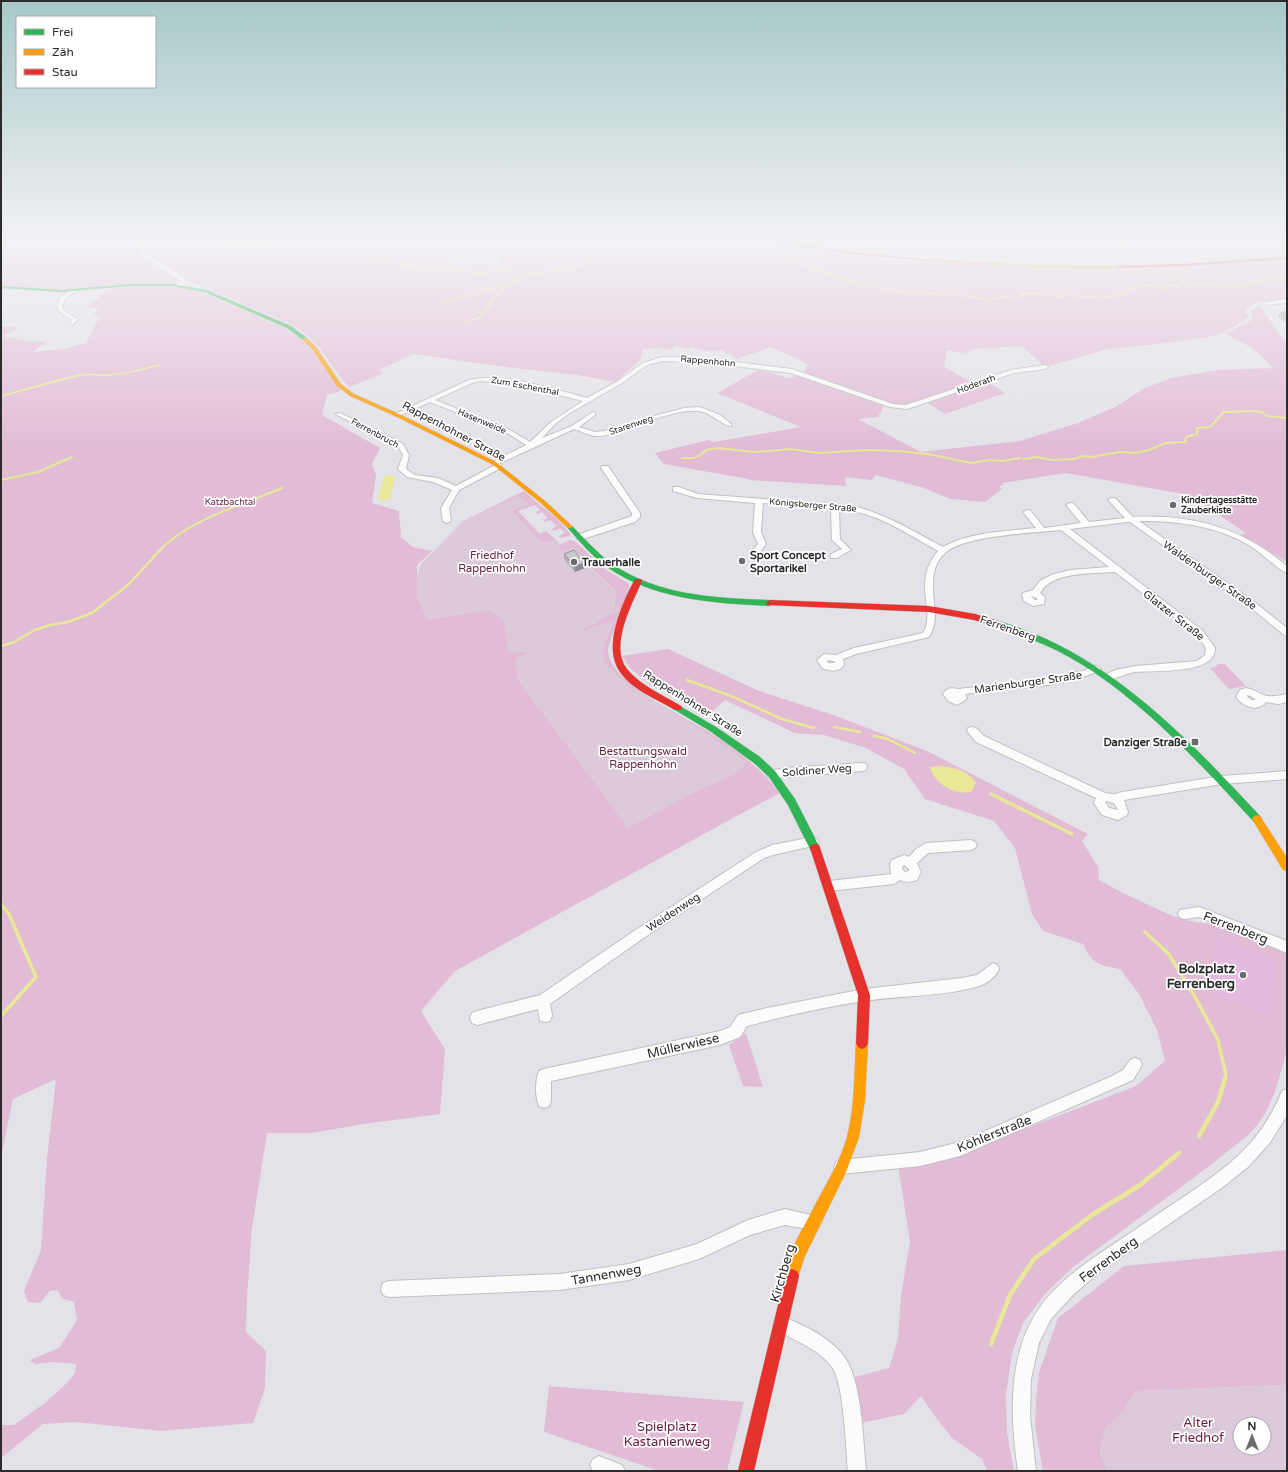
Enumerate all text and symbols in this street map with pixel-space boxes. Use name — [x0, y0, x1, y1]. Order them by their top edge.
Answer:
legend — [16, 16, 156, 88]
text: Frei — [52, 25, 73, 39]
text: Zäh — [52, 45, 74, 59]
text: Stau — [52, 65, 78, 79]
street label: Rappenhohn — [680, 354, 736, 369]
street label: Höderath — [955, 372, 997, 397]
street label: Zum Eschenthal — [490, 375, 560, 398]
street label: Rappenhohner Straße — [400, 399, 508, 464]
street label: Hasenweide — [456, 406, 508, 437]
street label: Starenweg — [608, 413, 654, 438]
street label: Ferrenbruch — [349, 416, 400, 451]
place label: Kindertagesstätte Zauberkiste — [1181, 495, 1257, 516]
street label: Königsberger Straße — [769, 496, 857, 515]
park label: Katzbachtal — [205, 497, 255, 508]
marker: Kindertagesstätte Zauberkiste — [1168, 500, 1178, 510]
street label: Waldenburger Straße — [1160, 538, 1259, 613]
park label: Friedhof Rappenhohn — [458, 549, 526, 575]
place label: Sport Concept Sportarikel — [750, 549, 826, 576]
place label: Trauerhalle — [581, 556, 641, 569]
marker: Sport Concept Sportarikel — [737, 556, 747, 566]
marker: Trauerhalle — [569, 557, 579, 567]
street label: Glatzer Straße — [1140, 587, 1207, 643]
street label: Ferrenberg — [978, 613, 1037, 644]
street label: Rappenhohner Straße — [641, 667, 745, 739]
street label: Marienburger Straße — [973, 668, 1083, 696]
place label: Danziger Straße — [1103, 736, 1188, 750]
marker: Danziger Straße — [1190, 737, 1200, 747]
park label: Bestattungswald Rappenhohn — [599, 745, 687, 771]
street label: Soldiner Weg — [782, 762, 852, 779]
street label: Weidenweg — [644, 890, 703, 935]
street label: Ferrenberg — [1201, 908, 1270, 948]
place label: Bolzplatz Ferrenberg — [1167, 961, 1236, 992]
marker: Bolzplatz Ferrenberg — [1238, 970, 1248, 980]
street label: Müllerwiese — [646, 1030, 721, 1062]
street label: Köhlerstraße — [955, 1112, 1034, 1156]
street label: Ferrenberg — [1076, 1233, 1141, 1286]
street label: Kirchberg — [767, 1242, 799, 1304]
street label: Tannenweg — [570, 1261, 643, 1289]
park label: Alter Friedhof — [1172, 1415, 1224, 1446]
north arrow — [1232, 1416, 1272, 1456]
park label: Spielplatz Kastanienweg — [624, 1419, 710, 1450]
text: N — [1248, 1420, 1256, 1433]

